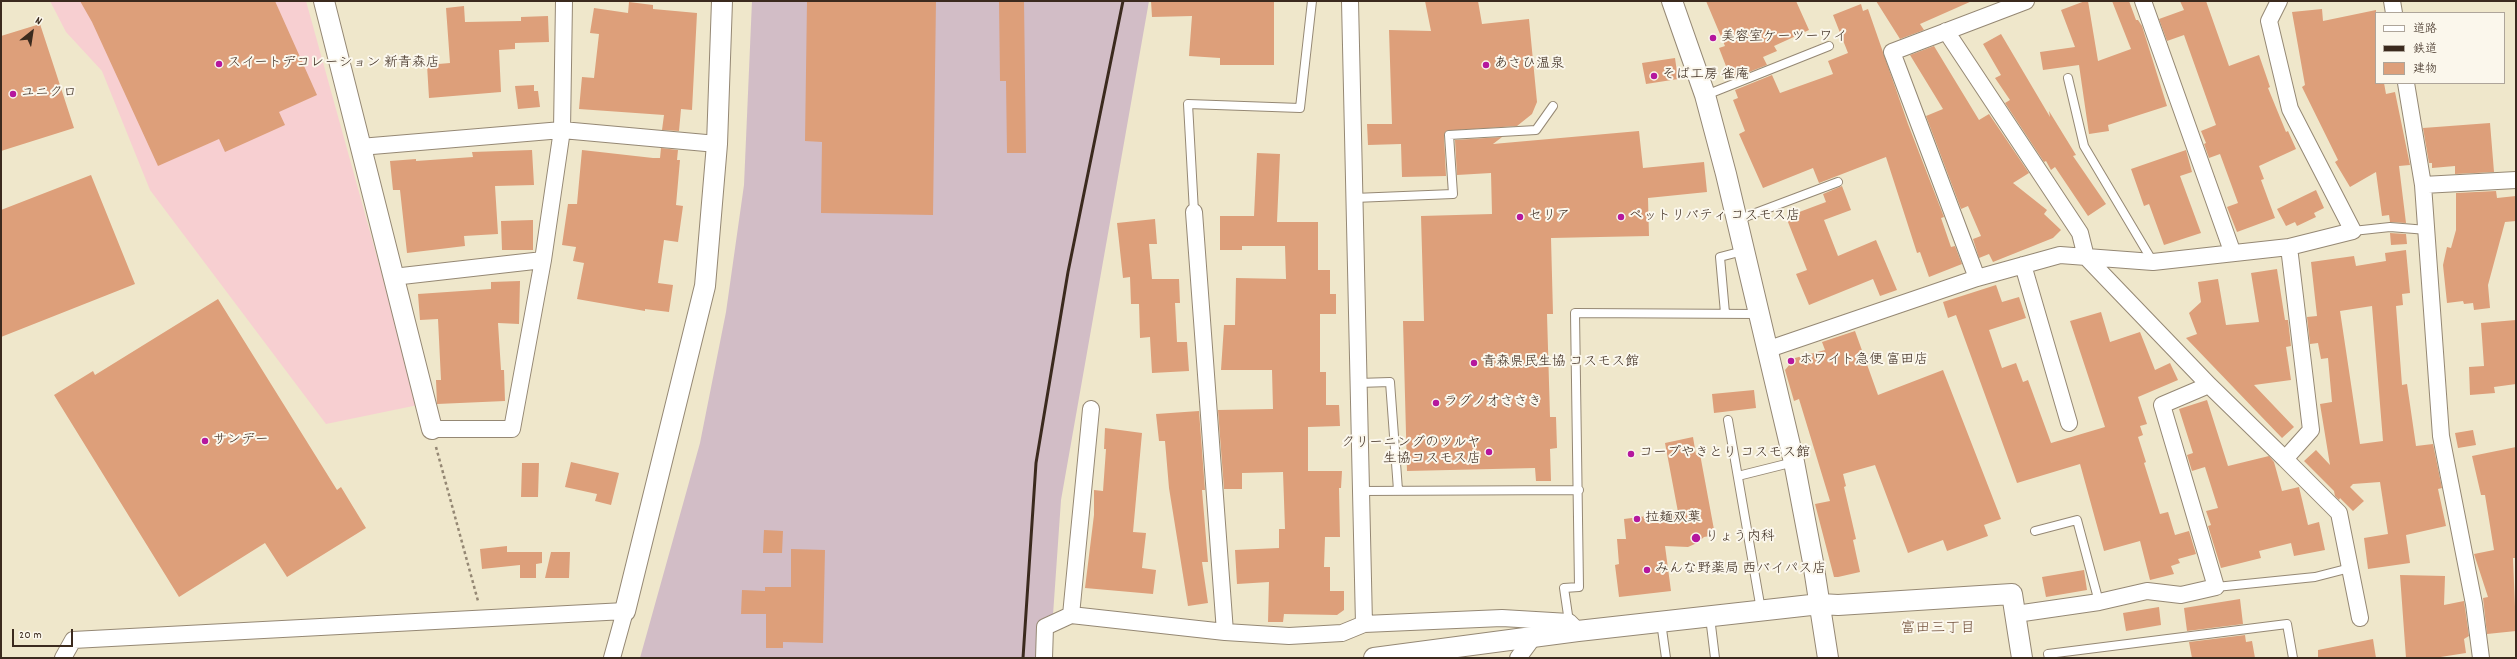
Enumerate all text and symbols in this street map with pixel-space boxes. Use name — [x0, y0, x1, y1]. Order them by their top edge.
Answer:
north arrow — [12, 12, 52, 52]
legend — [2375, 12, 2505, 84]
text: N — [32, 13, 44, 30]
text: 道路 — [2413, 21, 2437, 38]
place label: 美容室ケーツーワイ — [1721, 30, 1847, 46]
marker: 美容室ケーツーワイ — [1708, 33, 1718, 43]
text: 鉄道 — [2413, 41, 2437, 58]
place label: スイートデコレーション 新青森店 — [227, 56, 440, 72]
place label: あさひ温泉 — [1494, 57, 1564, 73]
marker: スイートデコレーション 新青森店 — [214, 59, 224, 69]
marker: あさひ温泉 — [1481, 60, 1491, 70]
text: 建物 — [2413, 61, 2437, 78]
place label: そば工房 雀庵 — [1662, 68, 1749, 84]
marker: そば工房 雀庵 — [1649, 71, 1659, 81]
place label: ユニクロ — [21, 86, 77, 102]
marker: ユニクロ — [8, 89, 18, 99]
place label: セリア — [1528, 209, 1570, 225]
place label: ペットリバティ コスモス店 — [1629, 209, 1800, 225]
marker: セリア — [1515, 212, 1525, 222]
marker: ペットリバティ コスモス店 — [1616, 212, 1626, 222]
place label: ホワイト急便 富田店 — [1799, 353, 1928, 369]
place label: 青森県民生協 コスモス館 — [1482, 355, 1639, 371]
marker: ホワイト急便 富田店 — [1786, 356, 1796, 366]
marker: 青森県民生協 コスモス館 — [1469, 358, 1479, 368]
place label: ラグノオささき — [1444, 395, 1542, 411]
marker: ラグノオささき — [1431, 398, 1441, 408]
place label: サンデー — [213, 433, 269, 449]
marker: サンデー — [200, 436, 210, 446]
place label: クリーニングのツルヤ 生協コスモス店 — [1341, 436, 1481, 468]
place label: コープやきとり コスモス館 — [1639, 446, 1810, 462]
marker: クリーニングのツルヤ 生協コスモス店 — [1484, 447, 1494, 457]
marker: コープやきとり コスモス館 — [1626, 449, 1636, 459]
place label: 拉麺双葉 — [1645, 511, 1701, 527]
marker: 拉麺双葉 — [1632, 514, 1642, 524]
place label: りょう内科 — [1705, 530, 1775, 546]
marker: りょう内科 — [1690, 532, 1702, 544]
place label: みんな野薬局 西バイパス店 — [1655, 562, 1826, 578]
marker: みんな野薬局 西バイパス店 — [1642, 565, 1652, 575]
scale bar — [14, 621, 75, 647]
district label: 富田三丁目 — [1901, 621, 1975, 639]
text: 20 m — [19, 627, 42, 644]

